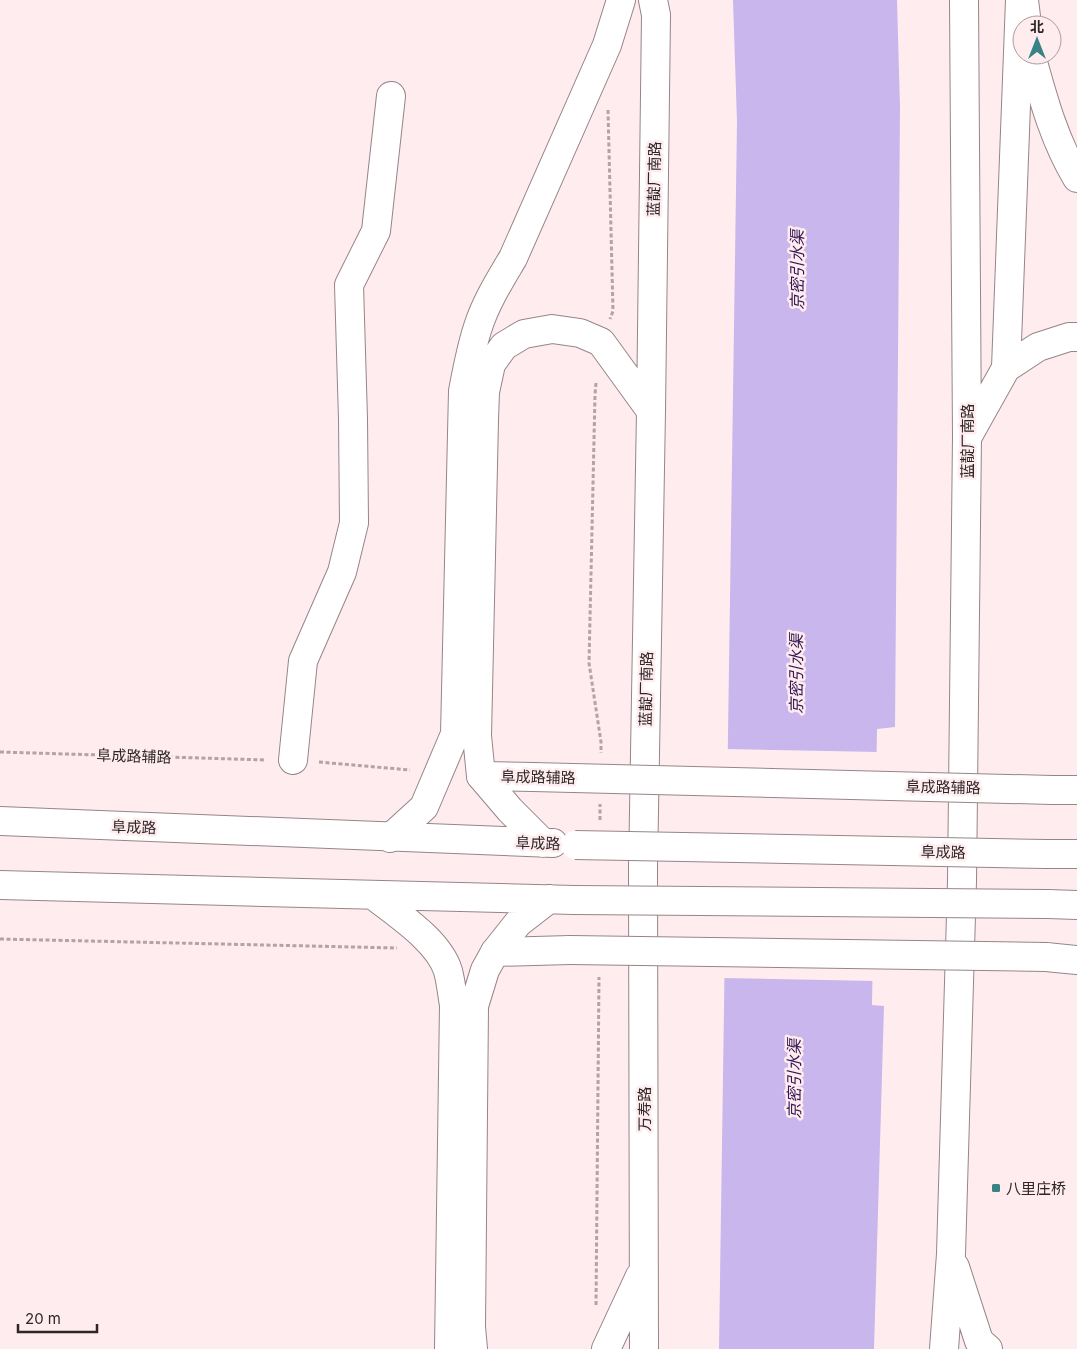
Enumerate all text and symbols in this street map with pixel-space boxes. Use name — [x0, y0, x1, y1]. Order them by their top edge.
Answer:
north arrow — [1012, 15, 1062, 65]
text: 北 — [1030, 18, 1044, 35]
street label: 蓝靛厂南路 — [644, 141, 664, 217]
water label: 京密引水渠 — [787, 228, 807, 310]
street label: 蓝靛厂南路 — [958, 403, 977, 479]
water label: 京密引水渠 — [786, 632, 806, 714]
street label: 蓝靛厂南路 — [636, 651, 656, 727]
street label: 阜成路辅路 — [96, 745, 172, 767]
street label: 阜成路辅路 — [500, 767, 576, 787]
street label: 阜成路辅路 — [905, 777, 981, 797]
street label: 阜成路 — [111, 817, 157, 837]
street label: 阜成路 — [515, 833, 561, 853]
street label: 阜成路 — [920, 842, 966, 862]
water label: 京密引水渠 — [784, 1037, 804, 1119]
street label: 万寿路 — [635, 1086, 654, 1132]
place label: 八里庄桥 — [1006, 1179, 1066, 1198]
marker: 八里庄桥 — [990, 1182, 1002, 1194]
scale bar — [18, 1302, 96, 1334]
text: 20 m — [25, 1309, 61, 1328]

